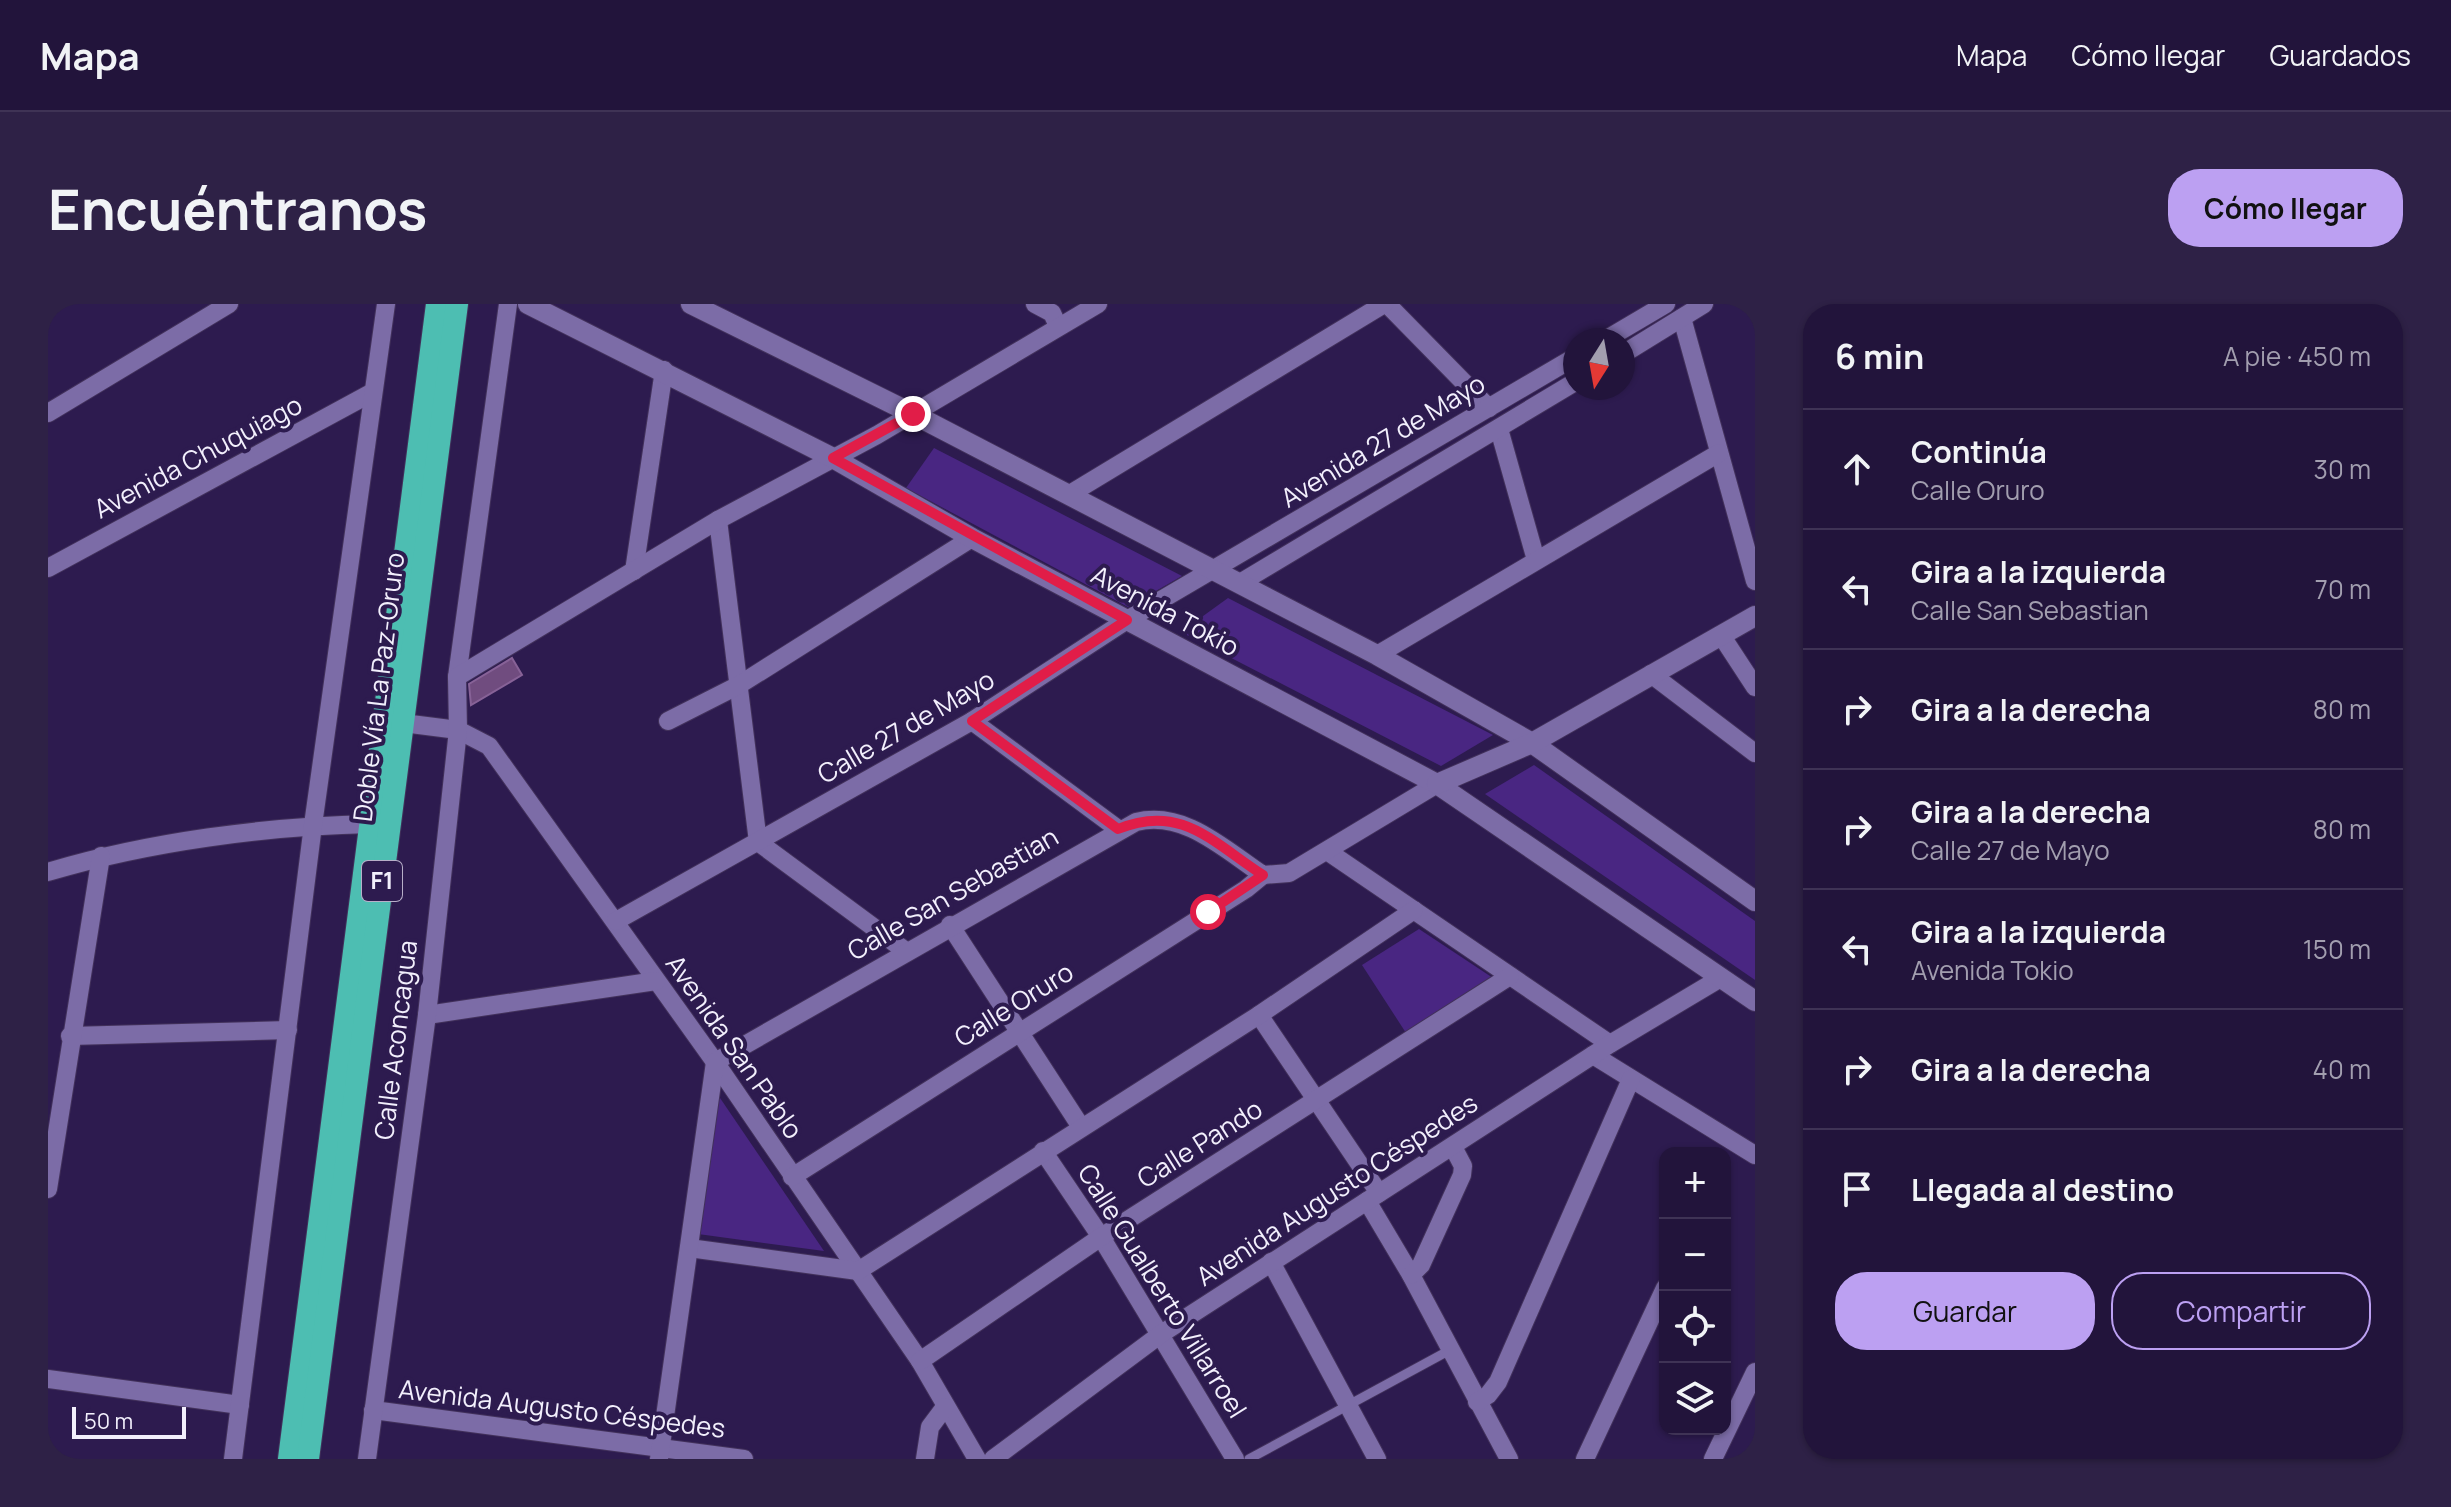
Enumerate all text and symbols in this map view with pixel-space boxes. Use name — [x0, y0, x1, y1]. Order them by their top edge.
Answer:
text: Mapa — [40, 29, 140, 81]
text: Mapa — [1956, 36, 2027, 74]
text: Cómo llegar — [2071, 36, 2225, 74]
text: Guardados — [2269, 36, 2411, 74]
button: Cómo llegar — [2168, 169, 2403, 247]
text: Encuéntranos — [48, 170, 427, 247]
north arrow — [1563, 328, 1635, 400]
text: 6 min — [1835, 333, 1924, 379]
text: A pie · 450 m — [2223, 338, 2371, 374]
street label: Avenida 27 de Mayo — [1274, 365, 1491, 515]
street label: Avenida Chuquiago — [87, 386, 308, 526]
route end — [895, 396, 931, 432]
text: Continúa — [1911, 431, 2047, 472]
icon: ahead — [1835, 447, 1879, 491]
text: 30 m — [2314, 451, 2371, 487]
text: Calle Oruro — [1911, 472, 2045, 508]
street label: Doble Vía La Paz-Oruro — [344, 550, 412, 823]
text: Gira a la izquierda — [1911, 551, 2166, 592]
street label: Avenida Tokio — [1085, 556, 1246, 664]
icon: left — [1835, 567, 1879, 611]
text: 70 m — [2315, 571, 2371, 607]
text: Calle San Sebastian — [1911, 592, 2149, 628]
street label: Calle 27 de Mayo — [811, 661, 1000, 791]
icon: right — [1835, 687, 1879, 731]
text: Gira a la derecha — [1911, 689, 2151, 730]
text: 80 m — [2313, 691, 2371, 727]
text: Gira a la derecha — [1911, 791, 2151, 832]
icon: right — [1835, 807, 1879, 851]
text: 80 m — [2313, 811, 2371, 847]
street label: Calle San Sebastian — [841, 818, 1064, 968]
text: Calle 27 de Mayo — [1911, 832, 2110, 868]
road number: F1 — [362, 861, 402, 901]
route start — [1190, 894, 1226, 930]
text: Gira a la izquierda — [1911, 911, 2166, 952]
icon: left — [1835, 927, 1879, 971]
text: 150 m — [2303, 931, 2371, 967]
street label: Calle Aconcagua — [365, 938, 425, 1142]
street label: Avenida San Pablo — [658, 947, 812, 1146]
text: Avenida Tokio — [1911, 952, 2074, 988]
street label: Calle Oruro — [947, 953, 1080, 1055]
icon: right — [1835, 1047, 1879, 1091]
text: Gira a la derecha — [1911, 1049, 2151, 1090]
text: 40 m — [2313, 1051, 2371, 1087]
street label: Avenida Augusto Céspedes — [1189, 1085, 1484, 1294]
street label: Calle Pando — [1130, 1090, 1269, 1196]
map controls — [1659, 1147, 1731, 1435]
button: + — [1659, 1147, 1731, 1219]
street label: Calle Gualberto Villarroel — [1070, 1157, 1256, 1424]
icon: arrive — [1835, 1167, 1879, 1211]
text: Llegada al destino — [1911, 1169, 2174, 1210]
button: − — [1659, 1219, 1731, 1291]
button: Guardar — [1835, 1272, 2095, 1350]
button: Compartir — [2111, 1272, 2371, 1350]
button: locate — [1659, 1291, 1731, 1363]
button: layers — [1659, 1363, 1731, 1435]
street label: Avenida Augusto Céspedes — [397, 1370, 727, 1446]
scale bar — [72, 1403, 186, 1439]
text: 50 m — [84, 1406, 133, 1436]

